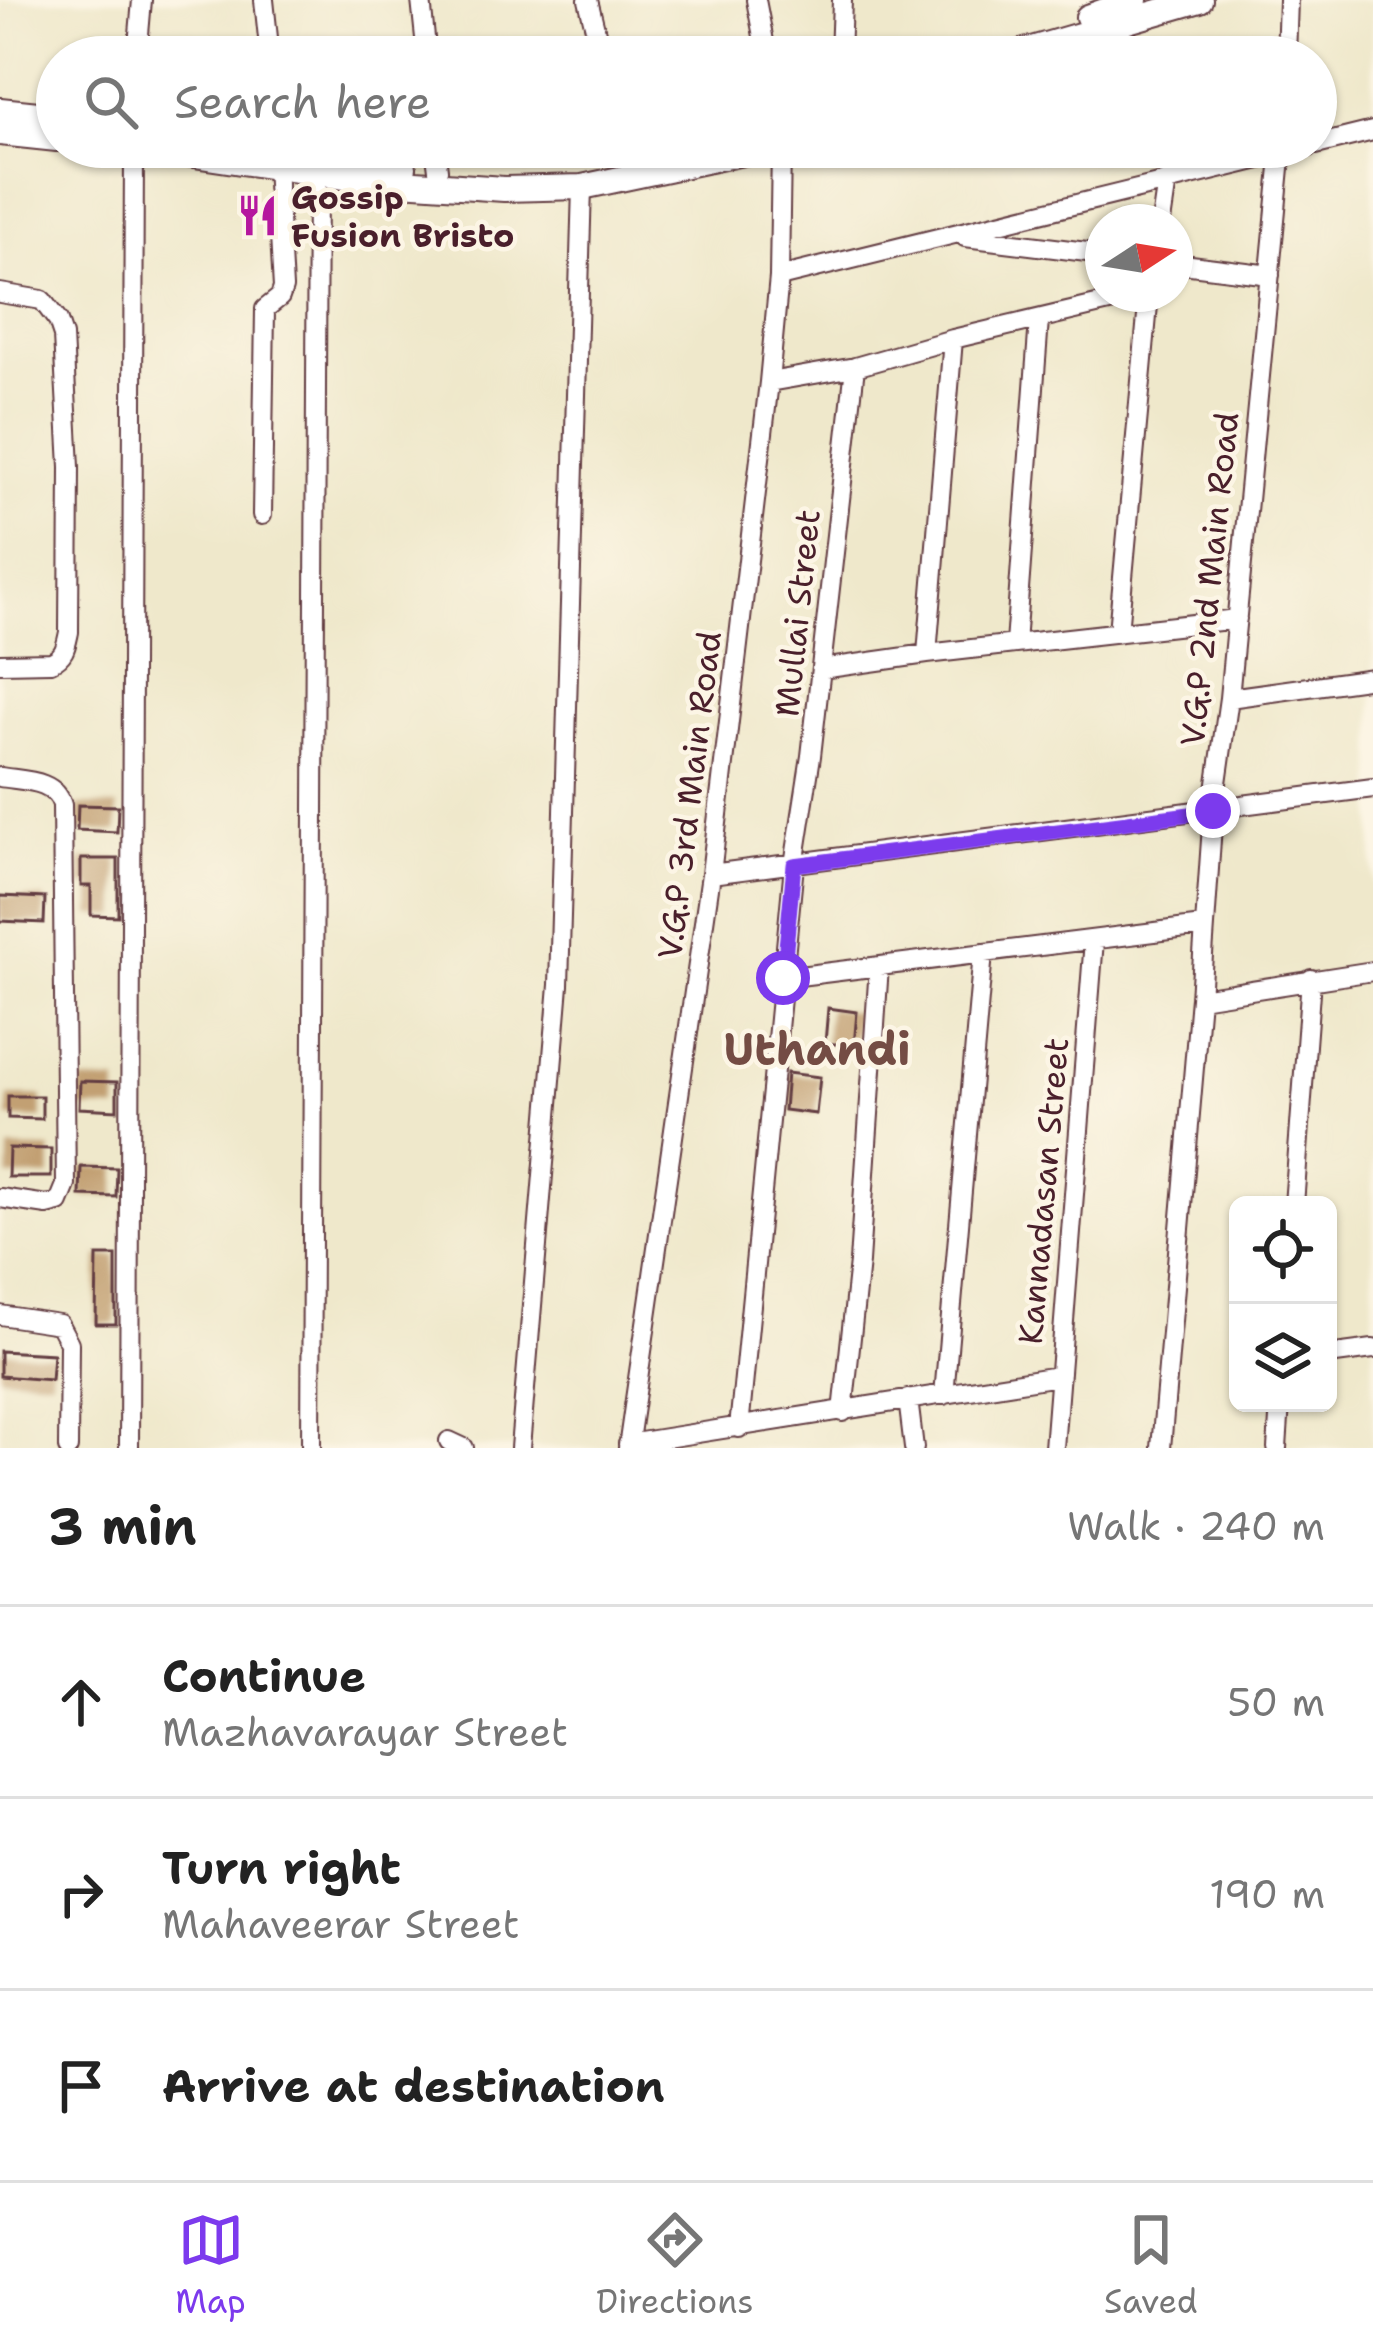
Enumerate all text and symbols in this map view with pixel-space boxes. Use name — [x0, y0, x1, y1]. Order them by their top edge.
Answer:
search box — [36, 36, 1337, 168]
icon: search — [78, 69, 144, 135]
text: Search here — [174, 72, 431, 132]
place label: Gossip Fusion Bristo — [291, 175, 514, 258]
restaurant icon: Gossip Fusion Bristo — [234, 193, 280, 239]
north arrow — [1085, 204, 1193, 312]
street label: V.G.P 2nd Main Road — [1170, 410, 1249, 748]
street label: Mullai Street — [764, 507, 831, 719]
street label: V.G.P 3rd Main Road — [647, 628, 732, 962]
route end — [1186, 784, 1240, 838]
route start — [756, 951, 810, 1005]
district label: Uthandi — [723, 1019, 911, 1079]
street label: Kannadasan Street — [1008, 1036, 1079, 1346]
map controls — [1229, 1196, 1337, 1412]
button: locate — [1229, 1196, 1337, 1304]
button: layers — [1229, 1304, 1337, 1412]
text: 3 min — [48, 1492, 197, 1560]
text: Walk · 240 m — [1067, 1500, 1325, 1552]
text: Continue — [162, 1646, 366, 1706]
icon: ahead — [48, 1669, 114, 1735]
text: 50 m — [1227, 1676, 1325, 1728]
text: Mazhavarayar Street — [162, 1706, 568, 1758]
text: Turn right — [162, 1838, 401, 1898]
icon: right — [48, 1861, 114, 1927]
text: 190 m — [1209, 1868, 1325, 1920]
text: Mahaveerar Street — [162, 1898, 520, 1950]
icon: arrive — [48, 2053, 114, 2119]
text: Arrive at destination — [162, 2056, 665, 2116]
tab: Map — [175, 2207, 246, 2324]
tab: Directions — [596, 2207, 754, 2324]
tab: Saved — [1104, 2207, 1198, 2324]

